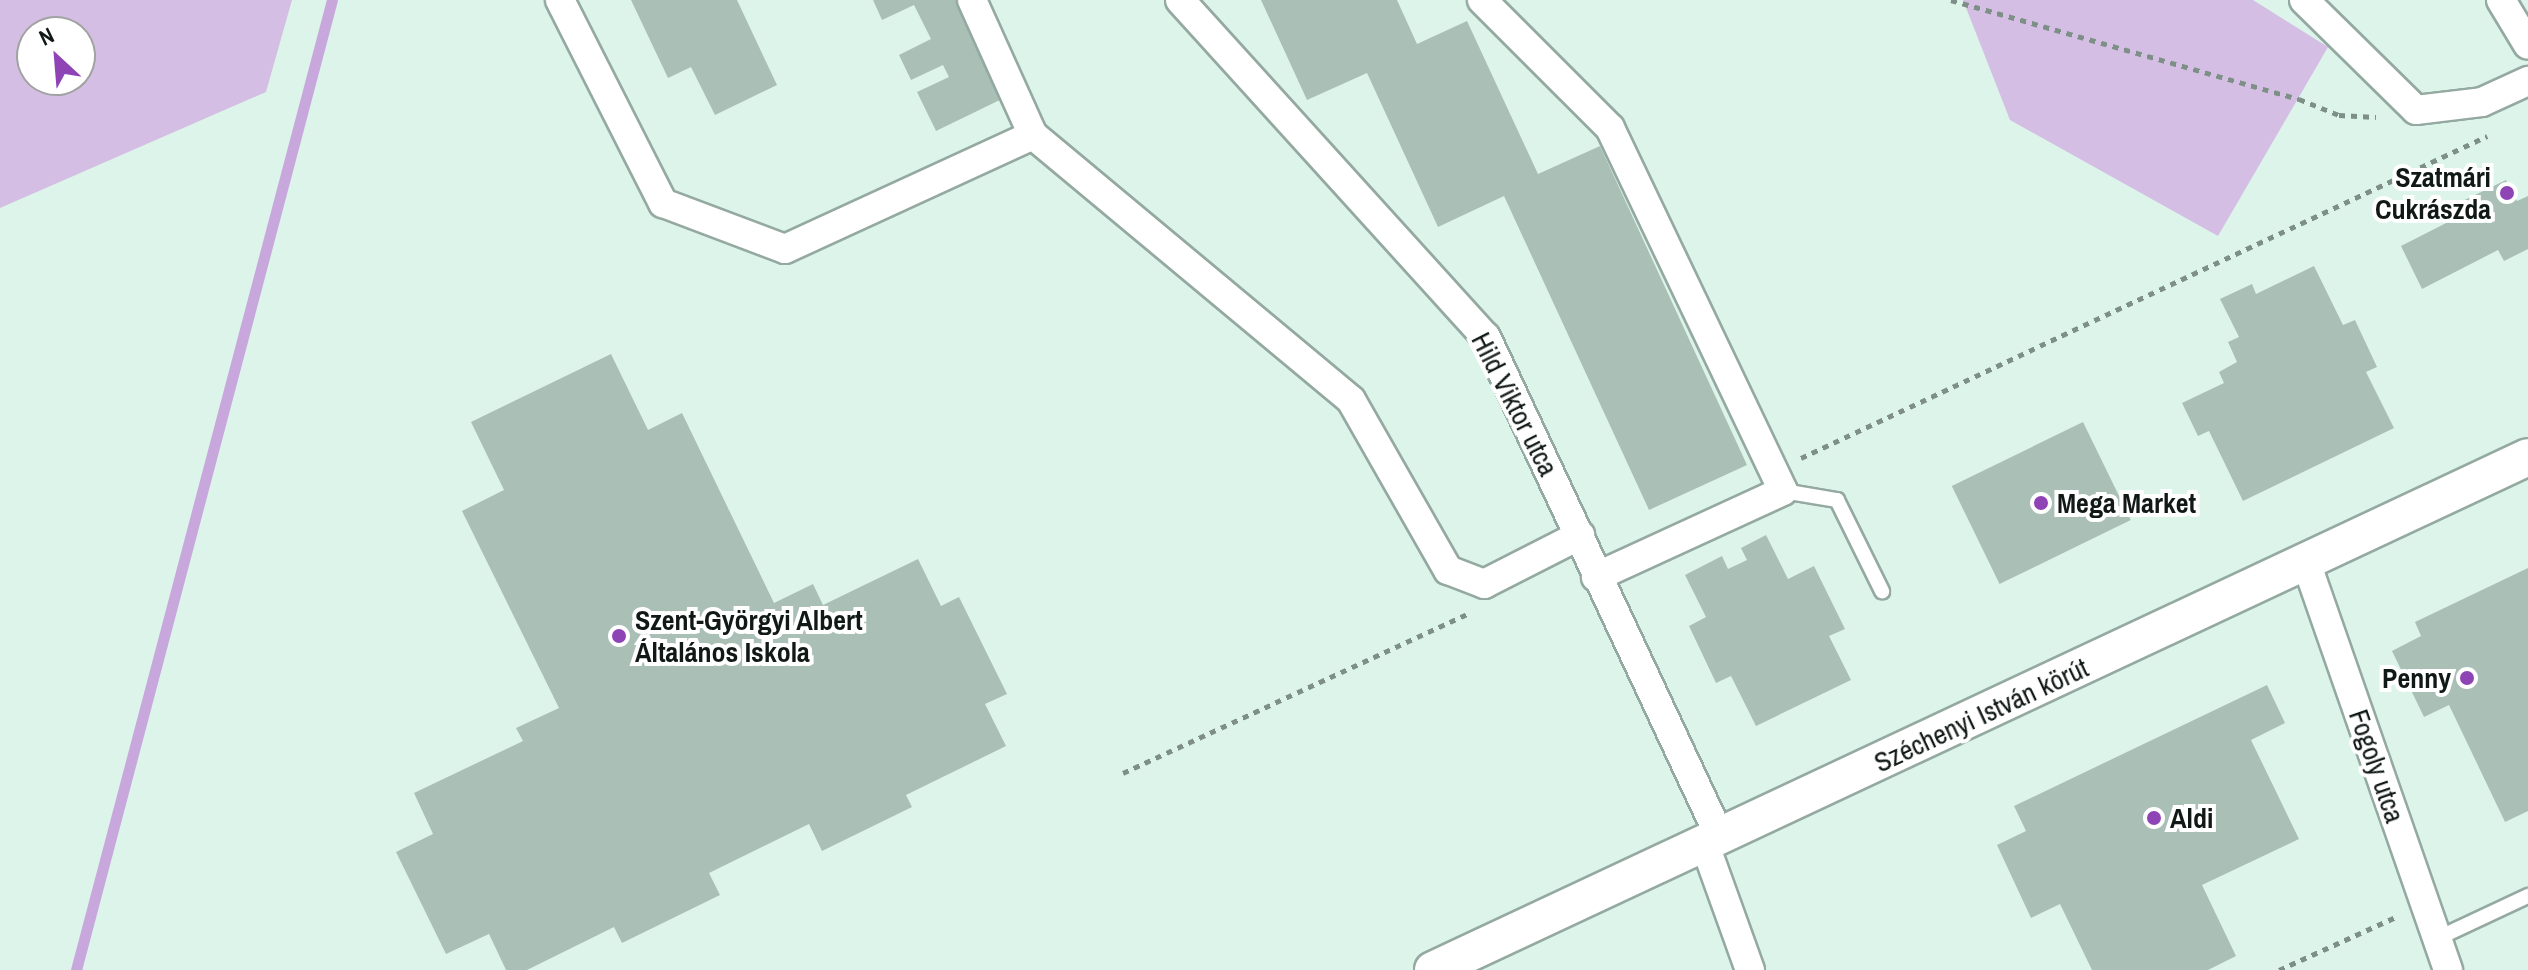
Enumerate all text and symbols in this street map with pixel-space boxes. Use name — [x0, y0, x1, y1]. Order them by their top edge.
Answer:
north arrow — [16, 16, 96, 96]
text: N — [34, 20, 59, 53]
place label: Szatmári Cukrászda — [2375, 160, 2491, 226]
marker: Szatmári Cukrászda — [2498, 184, 2516, 202]
street label: Hild Viktor utca — [1464, 327, 1566, 481]
place label: Mega Market — [2057, 486, 2196, 520]
marker: Mega Market — [2032, 494, 2050, 512]
place label: Szent-Györgyi Albert Általános Iskola — [635, 603, 863, 669]
marker: Szent-Györgyi Albert Általános Iskola — [610, 627, 628, 645]
street label: Széchenyi István körút — [1869, 651, 2093, 779]
place label: Penny — [2382, 661, 2451, 695]
marker: Penny — [2458, 669, 2476, 687]
street label: Fogoly utca — [2342, 705, 2412, 827]
place label: Aldi — [2170, 801, 2213, 835]
marker: Aldi — [2145, 809, 2163, 827]

